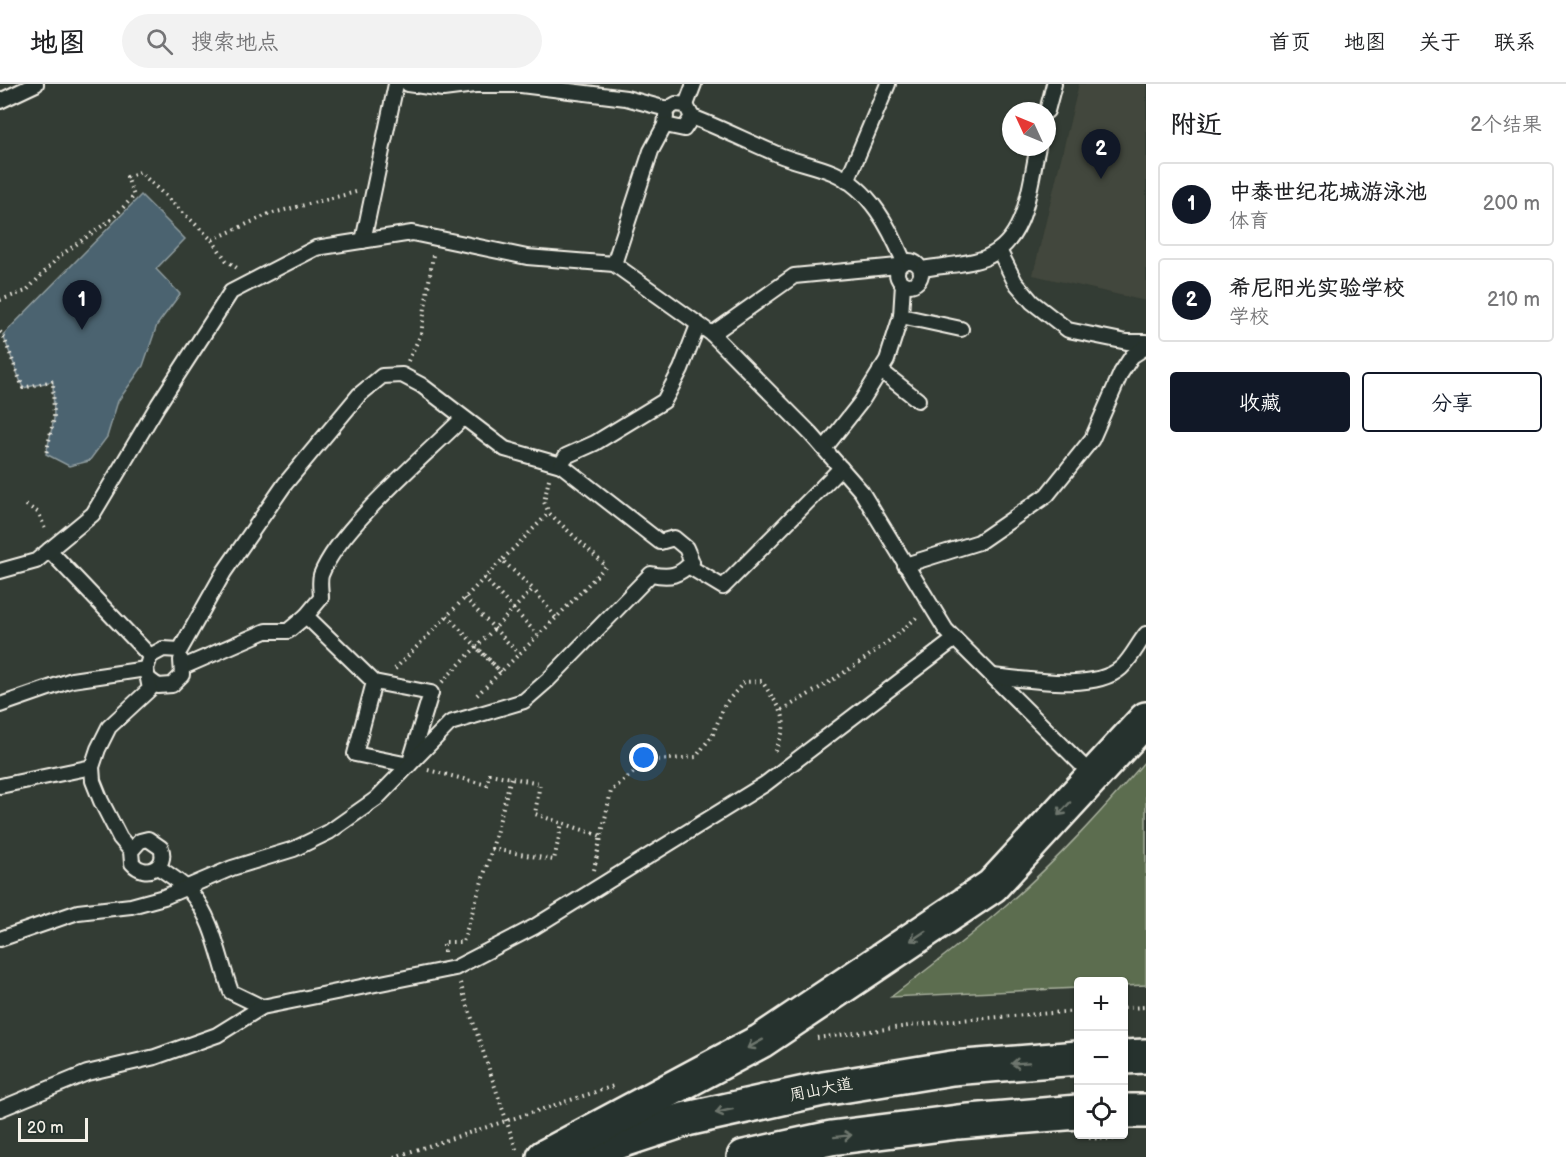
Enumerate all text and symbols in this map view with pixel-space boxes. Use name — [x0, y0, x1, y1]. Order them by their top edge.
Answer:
search box — [122, 14, 542, 68]
icon: search — [143, 25, 176, 58]
text: 地图 — [30, 27, 86, 60]
text: 搜索地点 — [191, 29, 279, 56]
text: 首页 — [1269, 30, 1311, 55]
text: 地图 — [1344, 30, 1386, 55]
text: 关于 — [1419, 30, 1461, 55]
text: 联系 — [1494, 30, 1536, 55]
north arrow — [1002, 102, 1056, 156]
text: 附近 — [1170, 110, 1222, 141]
text: 2个结果 — [1470, 113, 1542, 137]
pin: 2 — [1082, 130, 1120, 179]
text: 中泰世纪花城游泳池 — [1229, 179, 1427, 206]
text: 1 — [1187, 192, 1196, 216]
text: 200 m — [1483, 192, 1540, 216]
text: 体育 — [1229, 209, 1269, 233]
text: 希尼阳光实验学校 — [1229, 275, 1405, 302]
pin: 1 — [62, 280, 101, 330]
text: 2 — [1186, 288, 1197, 312]
text: 210 m — [1487, 288, 1540, 312]
text: 学校 — [1229, 305, 1269, 329]
button: 收藏 — [1170, 372, 1350, 432]
button: 分享 — [1362, 372, 1542, 432]
your location — [629, 743, 658, 772]
one-way arrow — [1057, 801, 1071, 816]
one-way arrow — [910, 930, 926, 942]
map controls — [1074, 977, 1128, 1139]
button: + — [1074, 977, 1128, 1031]
button: − — [1074, 1031, 1128, 1085]
one-way arrow — [747, 1038, 764, 1050]
one-way arrow — [1011, 1058, 1031, 1069]
street label: 周山大道 — [788, 1075, 854, 1105]
button: locate — [1074, 1085, 1128, 1139]
one-way arrow — [715, 1106, 735, 1117]
scale bar — [18, 1115, 88, 1142]
text: 20 m — [27, 1119, 63, 1138]
one-way arrow — [832, 1130, 852, 1141]

